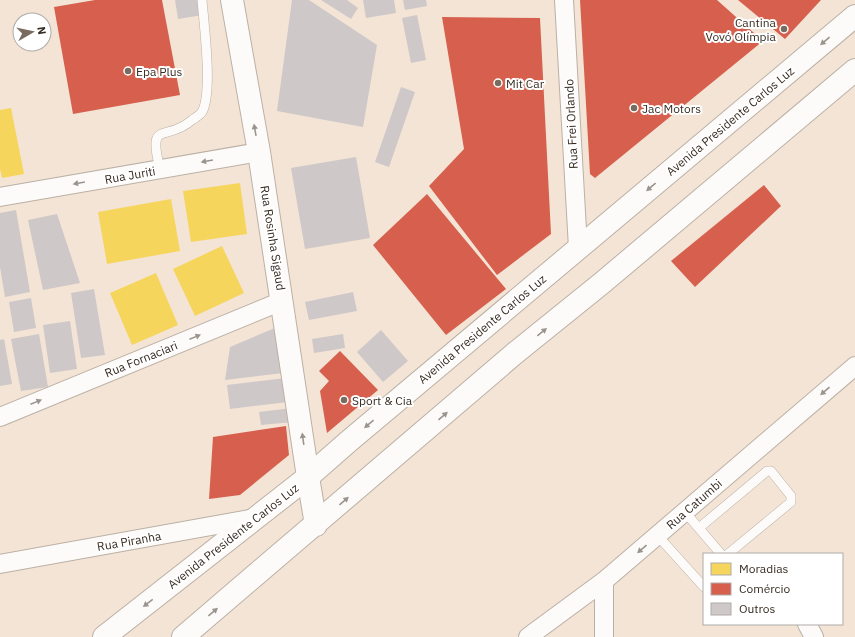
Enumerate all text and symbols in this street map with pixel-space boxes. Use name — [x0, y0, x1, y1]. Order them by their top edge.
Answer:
north arrow — [12, 12, 52, 52]
place label: Cantina Vovó Olímpia — [705, 15, 777, 44]
marker: Cantina Vovó Olímpia — [779, 24, 789, 34]
text: N — [34, 25, 49, 35]
one-way arrow — [820, 36, 830, 45]
street label: Avenida Presidente Carlos Luz — [663, 63, 797, 179]
place label: Epa Plus — [136, 64, 183, 79]
marker: Epa Plus — [123, 66, 133, 76]
place label: Mit Car — [506, 76, 545, 91]
marker: Mit Car — [493, 78, 503, 88]
street label: Rua Frei Orlando — [561, 78, 581, 169]
place label: Jac Motors — [642, 101, 701, 116]
marker: Jac Motors — [629, 103, 639, 113]
one-way arrow — [252, 124, 258, 136]
one-way arrow — [201, 158, 213, 164]
street label: Rua Juriti — [103, 163, 157, 187]
one-way arrow — [73, 181, 85, 187]
one-way arrow — [645, 183, 656, 192]
street label: Rua Rosinha Sigaud — [257, 184, 289, 292]
street label: Avenida Presidente Carlos Luz — [415, 271, 549, 387]
one-way arrow — [536, 327, 547, 336]
one-way arrow — [190, 334, 201, 340]
street label: Rua Fornaciari — [102, 338, 180, 380]
one-way arrow — [820, 387, 831, 396]
place label: Sport & Cia — [352, 393, 413, 408]
marker: Sport & Cia — [339, 395, 349, 405]
one-way arrow — [31, 399, 42, 405]
one-way arrow — [437, 411, 448, 420]
one-way arrow — [363, 419, 374, 428]
one-way arrow — [300, 432, 306, 445]
street label: Rua Catumbi — [663, 476, 725, 532]
street label: Avenida Presidente Carlos Luz — [165, 480, 302, 592]
one-way arrow — [339, 496, 350, 505]
street label: Rua Piranha — [96, 528, 163, 554]
one-way arrow — [636, 544, 647, 553]
legend — [703, 553, 843, 625]
text: Moradias — [739, 561, 789, 576]
text: Comércio — [739, 581, 791, 596]
one-way arrow — [143, 598, 154, 607]
text: Outros — [739, 601, 776, 616]
one-way arrow — [208, 607, 218, 616]

